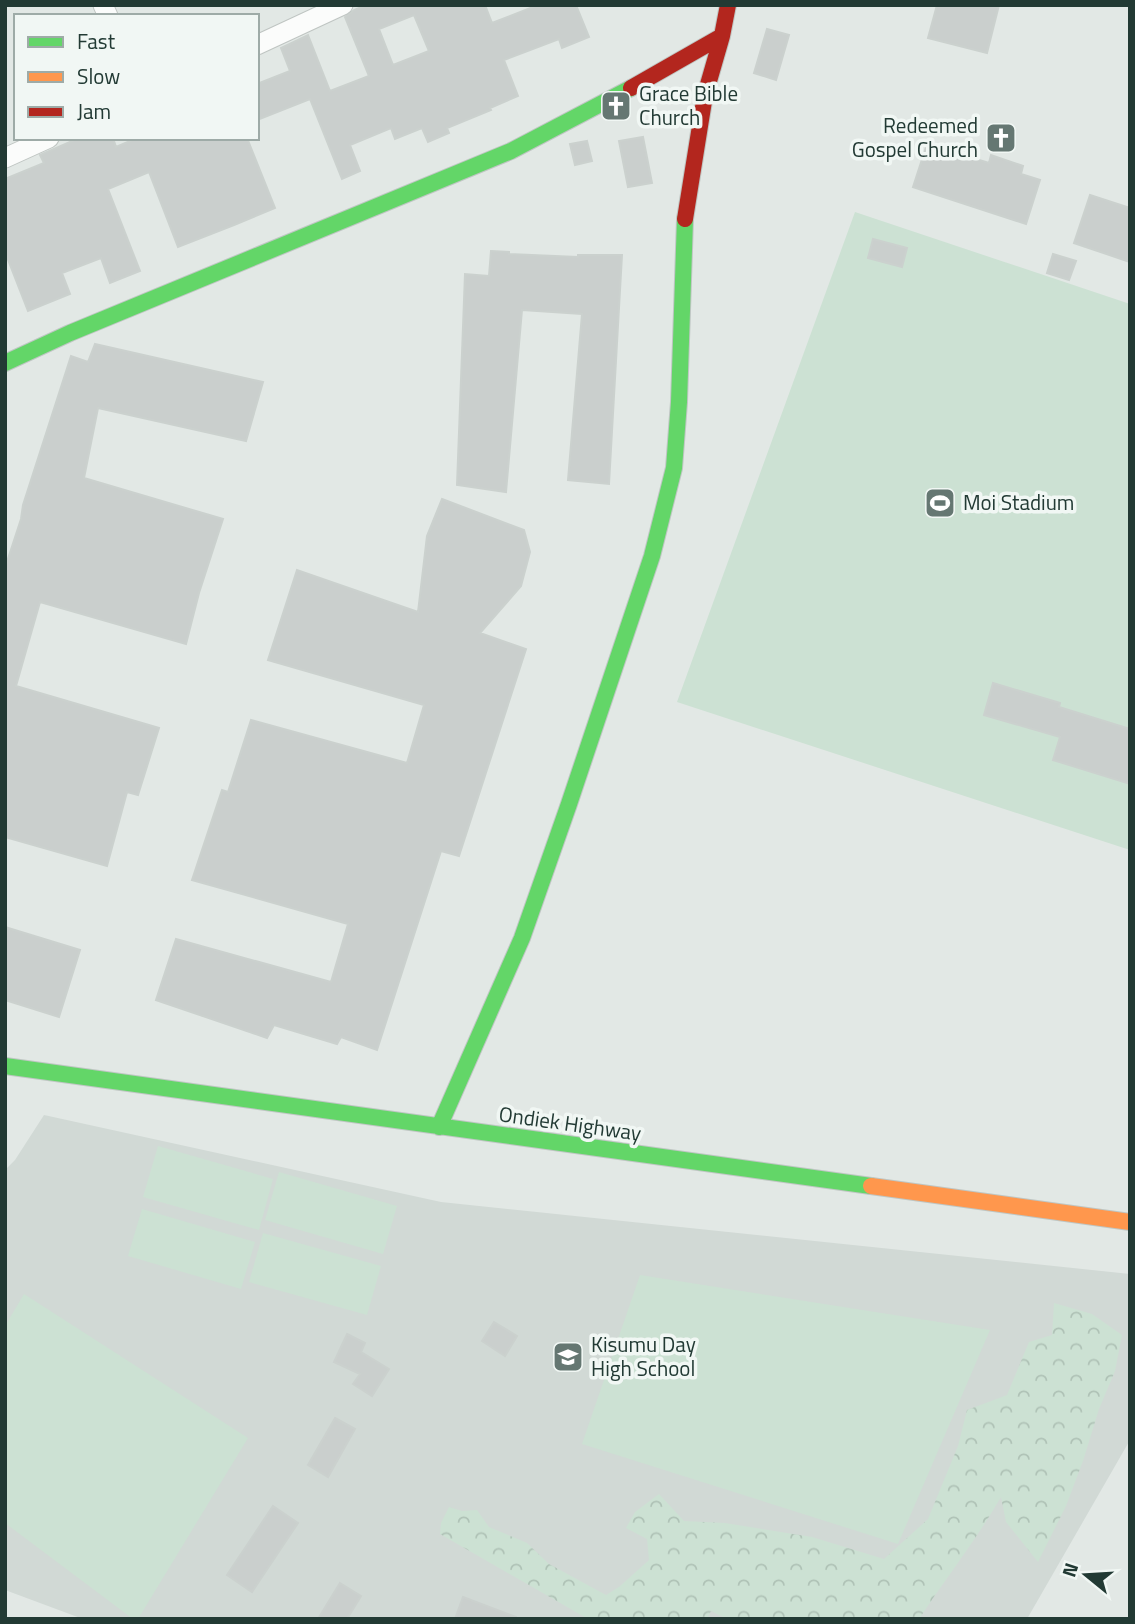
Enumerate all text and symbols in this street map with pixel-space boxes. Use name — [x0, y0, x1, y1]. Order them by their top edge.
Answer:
legend — [14, 14, 259, 140]
text: Fast — [77, 25, 116, 57]
text: Slow — [77, 60, 120, 92]
place label: Grace Bible Church — [639, 77, 738, 133]
church icon: Grace Bible Church — [599, 89, 633, 123]
text: Jam — [77, 95, 111, 127]
place label: Redeemed Gospel Church — [852, 109, 978, 165]
church icon: Redeemed Gospel Church — [984, 121, 1018, 155]
sports icon: Moi Stadium — [923, 486, 957, 520]
place label: Moi Stadium — [963, 486, 1074, 518]
street label: Ondiek Highway — [497, 1097, 643, 1149]
place label: Kisumu Day High School — [591, 1328, 696, 1384]
school or university icon: Kisumu Day High School — [551, 1340, 585, 1374]
north arrow — [1051, 1540, 1121, 1610]
text: N — [1054, 1559, 1085, 1580]

